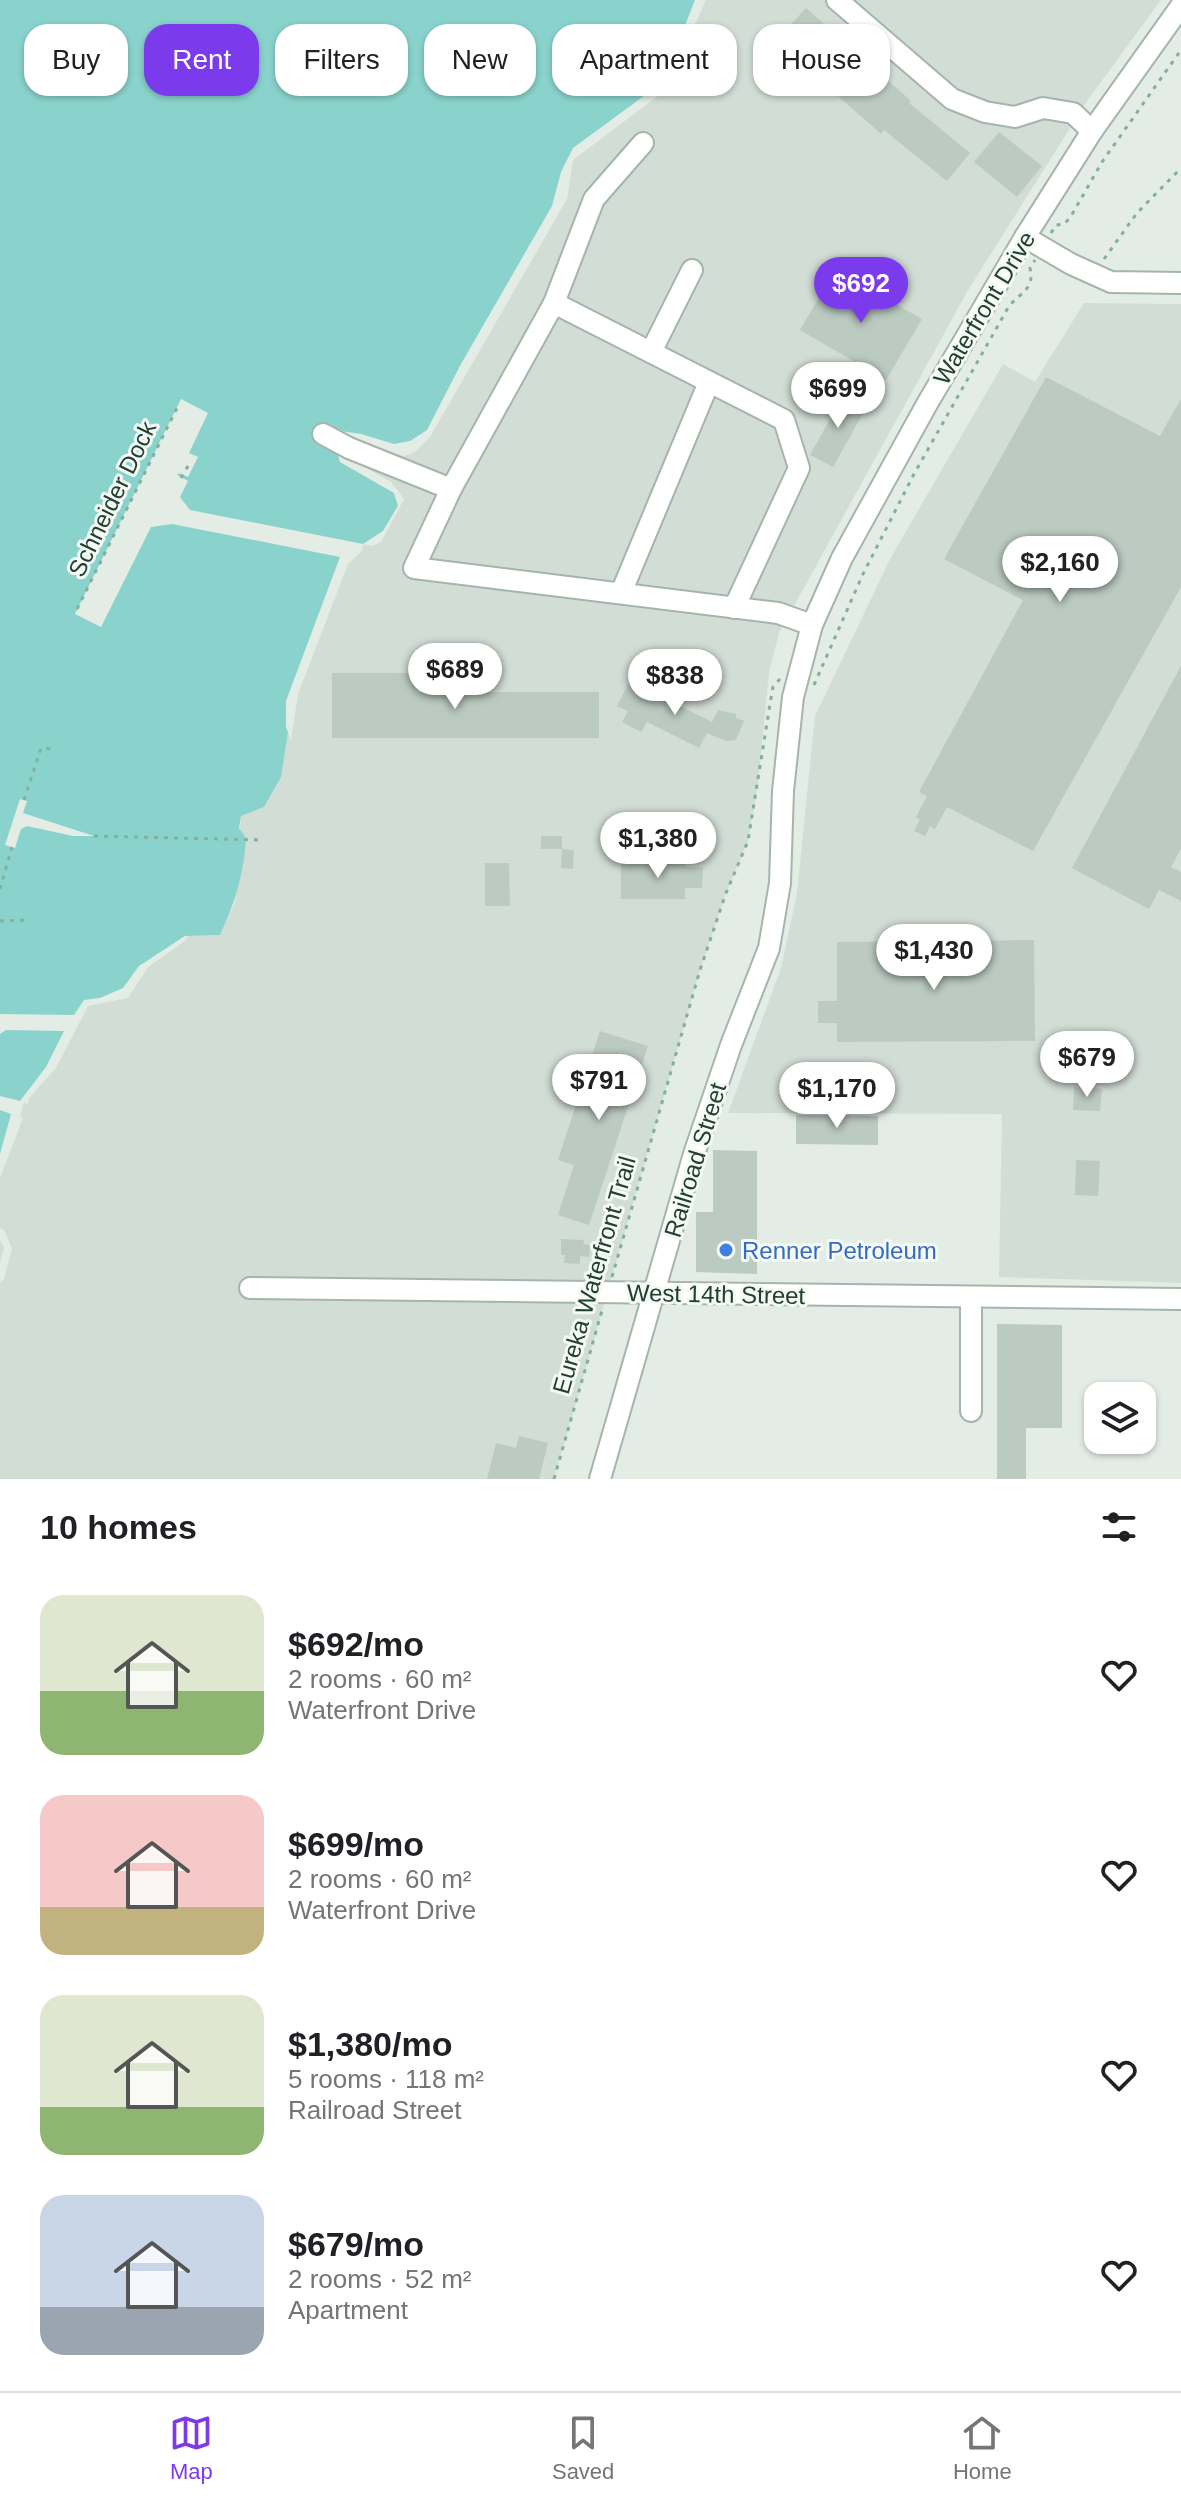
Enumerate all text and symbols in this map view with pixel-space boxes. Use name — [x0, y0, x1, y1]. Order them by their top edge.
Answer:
chip: Buy — [24, 24, 128, 96]
chip: Rent — [144, 24, 259, 96]
chip: Filters — [275, 24, 408, 96]
chip: New — [424, 24, 536, 96]
chip: Apartment — [552, 24, 737, 96]
chip: House — [753, 24, 890, 96]
street label: Waterfront Drive — [928, 227, 1040, 389]
pin: $692 — [814, 257, 908, 325]
text: $692 — [832, 268, 890, 298]
pin: $699 — [791, 362, 885, 430]
text: $699 — [809, 373, 867, 403]
street label: Schneider Dock — [63, 416, 162, 581]
pin: $2,160 — [995, 536, 1125, 604]
text: $2,160 — [1020, 547, 1100, 577]
pin: $689 — [408, 643, 502, 711]
pin: $838 — [628, 649, 722, 717]
text: $689 — [426, 654, 484, 684]
text: $838 — [646, 660, 704, 690]
pin: $1,380 — [593, 812, 723, 880]
text: $1,380 — [618, 823, 698, 853]
pin: $1,430 — [869, 924, 999, 992]
text: $1,430 — [894, 935, 974, 965]
pin: $679 — [1040, 1031, 1134, 1099]
text: $679 — [1058, 1042, 1116, 1072]
pin: $791 — [552, 1054, 646, 1122]
pin: $1,170 — [772, 1062, 902, 1130]
text: $791 — [570, 1065, 628, 1095]
text: $1,170 — [797, 1073, 877, 1103]
street label: Railroad Street — [659, 1079, 731, 1240]
street label: Eureka Waterfront Trail — [547, 1153, 641, 1397]
place label: Renner Petroleum — [742, 1237, 937, 1264]
marker: Renner Petroleum — [717, 1241, 735, 1259]
street label: West 14th Street — [627, 1279, 806, 1309]
map controls — [1084, 1382, 1156, 1454]
button: layers — [1084, 1382, 1156, 1454]
icon: filters — [1097, 1505, 1141, 1549]
text: 10 homes — [40, 1508, 197, 1546]
text: $692/mo — [288, 1625, 424, 1663]
icon: home — [104, 1627, 200, 1723]
icon: heart — [1097, 1653, 1141, 1697]
text: 2 rooms · 60 m² — [288, 1664, 472, 1694]
text: Waterfront Drive — [288, 1695, 476, 1725]
text: $699/mo — [288, 1825, 424, 1863]
icon: home — [104, 1827, 200, 1923]
icon: heart — [1097, 1853, 1141, 1897]
text: 2 rooms · 60 m² — [288, 1864, 472, 1894]
text: Waterfront Drive — [288, 1895, 476, 1925]
text: $1,380/mo — [288, 2025, 452, 2063]
icon: home — [104, 2027, 200, 2123]
icon: heart — [1097, 2053, 1141, 2097]
text: 5 rooms · 118 m² — [288, 2064, 484, 2094]
text: Railroad Street — [288, 2095, 461, 2125]
text: $679/mo — [288, 2225, 424, 2263]
icon: home — [104, 2227, 200, 2323]
icon: heart — [1097, 2253, 1141, 2297]
text: 2 rooms · 52 m² — [288, 2264, 472, 2294]
text: Apartment — [288, 2295, 408, 2325]
tab: Map — [169, 2411, 213, 2485]
tab: Saved — [552, 2411, 614, 2485]
tab: Home — [953, 2411, 1012, 2485]

